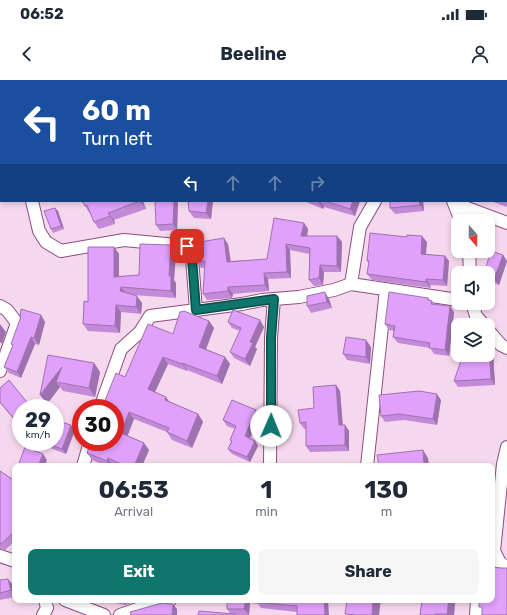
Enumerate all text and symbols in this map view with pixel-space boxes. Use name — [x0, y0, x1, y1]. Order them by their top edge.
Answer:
text: 06:52 — [20, 5, 64, 23]
icon: back — [16, 43, 38, 65]
text: Beeline — [220, 43, 287, 65]
icon: person — [469, 43, 491, 65]
text: 60 m — [82, 94, 151, 127]
icon: left — [16, 96, 68, 148]
text: Turn left — [82, 128, 152, 150]
icon: left — [180, 172, 202, 194]
icon: ahead — [222, 172, 244, 194]
icon: ahead — [264, 172, 286, 194]
icon: right — [306, 172, 328, 194]
north arrow — [451, 214, 495, 258]
map controls — [451, 214, 495, 362]
pin — [170, 229, 204, 263]
icon: arrive — [176, 235, 198, 257]
button: sound — [451, 266, 495, 310]
button: layers — [451, 318, 495, 362]
speed limit sign: 30 — [72, 399, 124, 451]
position arrow — [250, 405, 292, 447]
text: 29 — [25, 408, 51, 432]
text: km/h — [26, 429, 50, 441]
text: 06:53 — [99, 476, 169, 504]
text: 1 — [261, 476, 273, 504]
text: 130 — [364, 476, 408, 504]
text: Arrival — [114, 504, 153, 519]
text: min — [255, 504, 278, 519]
text: m — [381, 504, 392, 519]
button: Exit — [28, 549, 250, 595]
button: Share — [258, 549, 479, 595]

